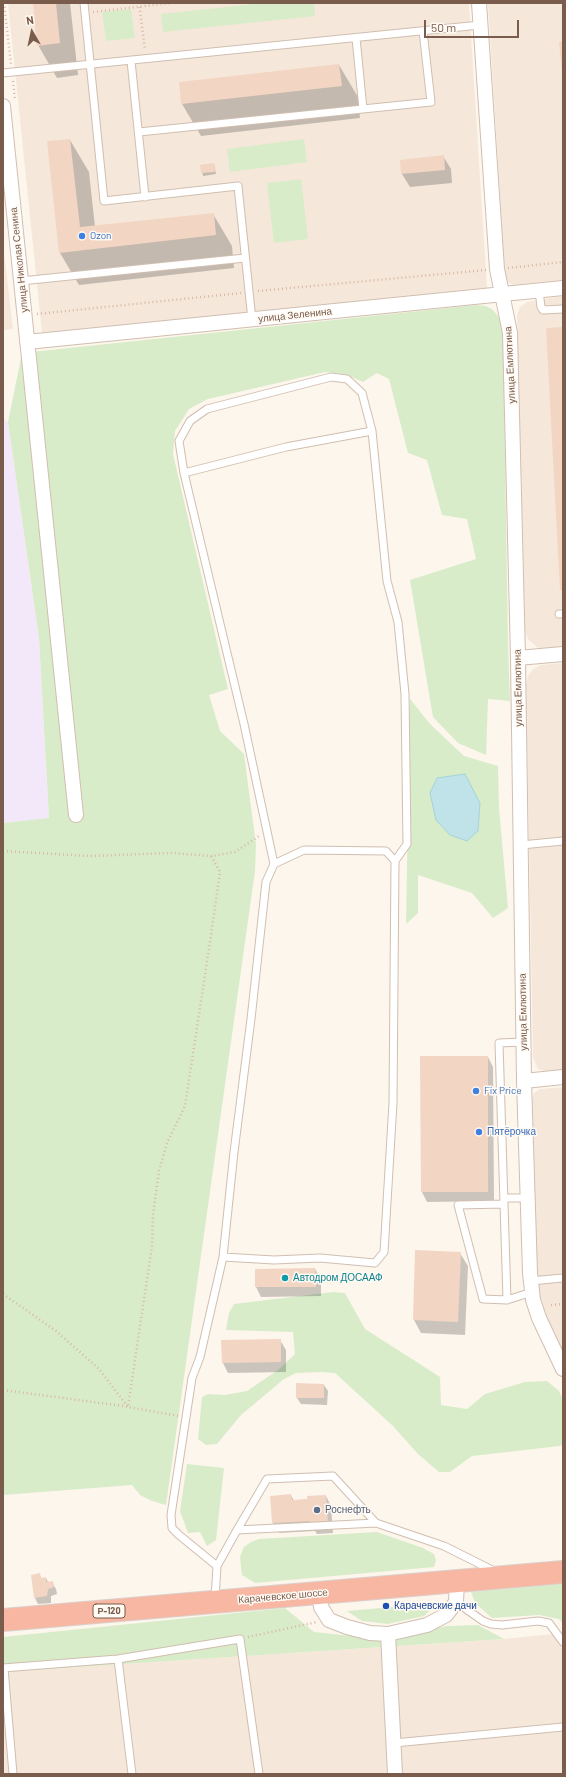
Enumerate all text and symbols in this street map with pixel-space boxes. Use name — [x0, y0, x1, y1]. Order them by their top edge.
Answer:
north arrow — [12, 12, 52, 52]
scale bar — [426, 12, 521, 38]
text: N — [25, 13, 35, 27]
text: 50 m — [431, 20, 456, 34]
street label: улица Николая Сенина — [7, 207, 31, 313]
place label: Ozon — [90, 230, 112, 242]
marker: Ozon — [77, 231, 87, 241]
street label: улица Зеленина — [257, 305, 333, 325]
street label: улица Емлютина — [502, 326, 518, 404]
street label: улица Емлютина — [511, 649, 525, 727]
street label: улица Емлютина — [516, 973, 530, 1051]
place label: Fix Price — [484, 1085, 522, 1097]
marker: Fix Price — [471, 1086, 481, 1096]
place label: Пятёрочка — [487, 1126, 536, 1138]
marker: Пятёрочка — [474, 1127, 484, 1137]
place label: Автодром ДОСААФ — [293, 1272, 383, 1284]
marker: Автодром ДОСААФ — [280, 1273, 290, 1283]
place label: Роснефть — [325, 1504, 371, 1516]
marker: Роснефть — [312, 1505, 322, 1515]
street label: Карачевское шоссе — [238, 1586, 328, 1606]
place label: Карачевские дачи — [394, 1600, 477, 1612]
marker: Карачевские дачи — [381, 1601, 391, 1611]
road number: Р-120 — [93, 1604, 125, 1618]

